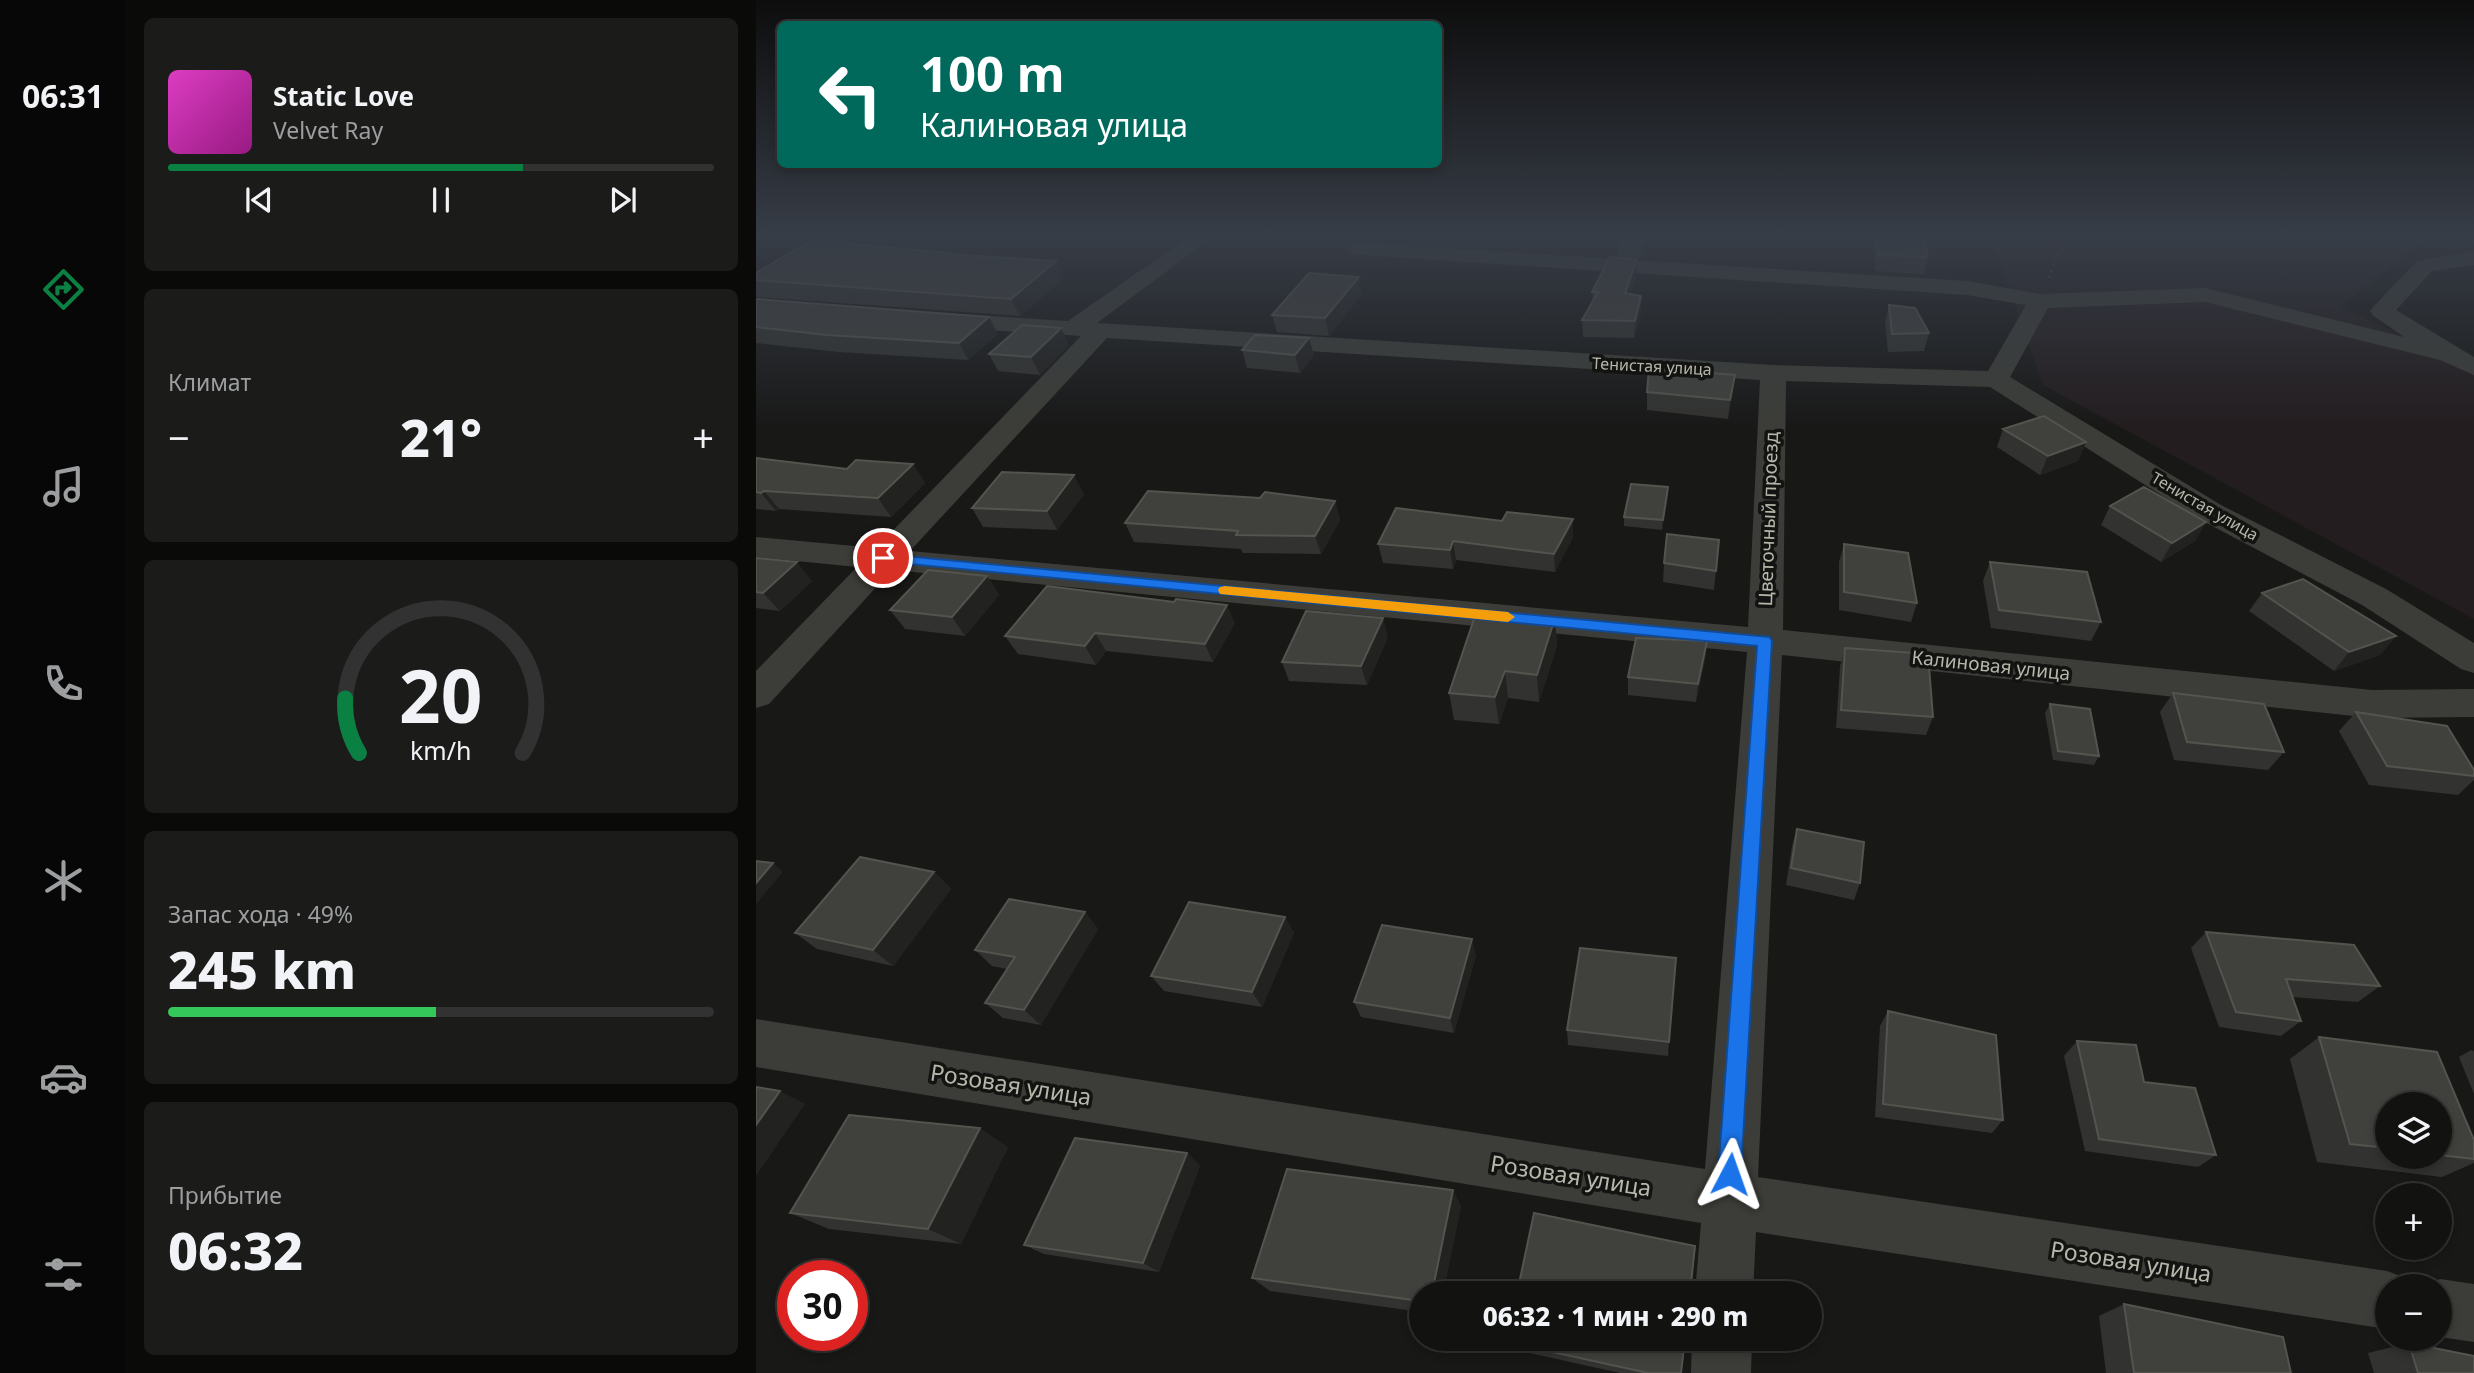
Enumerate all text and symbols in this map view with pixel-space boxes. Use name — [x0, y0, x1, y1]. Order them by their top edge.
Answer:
text: 100 m — [920, 40, 1065, 106]
icon: left — [805, 49, 896, 140]
text: 06:31 — [22, 74, 104, 117]
text: Static Love — [273, 78, 414, 114]
text: Калиновая улица — [920, 103, 1188, 146]
text: Velvet Ray — [273, 114, 383, 146]
icon: previous — [240, 181, 278, 219]
icon: pause — [422, 181, 460, 219]
icon: next — [604, 181, 642, 219]
icon: directions — [39, 265, 88, 314]
street label: Тенистая улица — [1592, 352, 1712, 380]
text: Климат — [168, 366, 251, 398]
text: 21° — [400, 401, 482, 472]
text: − — [168, 411, 190, 463]
text: + — [692, 411, 714, 463]
street label: Цветочный проезд — [1752, 431, 1784, 607]
icon: music — [39, 462, 88, 511]
street label: Тенистая улица — [2148, 467, 2262, 545]
pin — [853, 528, 913, 588]
icon: arrive — [864, 539, 902, 577]
street label: Калиновая улица — [1910, 644, 2072, 686]
text: 20 — [399, 645, 483, 744]
icon: phone — [39, 659, 88, 708]
text: km/h — [410, 732, 472, 766]
icon: climate — [39, 856, 88, 905]
text: Запас хода · 49% — [168, 898, 353, 930]
text: 245 km — [168, 933, 356, 1004]
icon: car — [39, 1053, 88, 1102]
street label: Розовая улица — [928, 1055, 1094, 1113]
map controls — [2375, 1092, 2452, 1351]
button: layers — [2375, 1092, 2452, 1169]
position arrow — [1693, 1137, 1767, 1211]
street label: Розовая улица — [1488, 1146, 1654, 1204]
text: Прибытие — [168, 1179, 282, 1211]
button: + — [2375, 1183, 2452, 1260]
text: 06:32 — [168, 1214, 303, 1285]
street label: Розовая улица — [2048, 1232, 2214, 1290]
icon: filters — [39, 1250, 88, 1299]
speed limit sign: 30 — [777, 1260, 868, 1351]
button: − — [2375, 1274, 2452, 1351]
text: 06:32 · 1 мин · 290 m — [1483, 1298, 1748, 1334]

